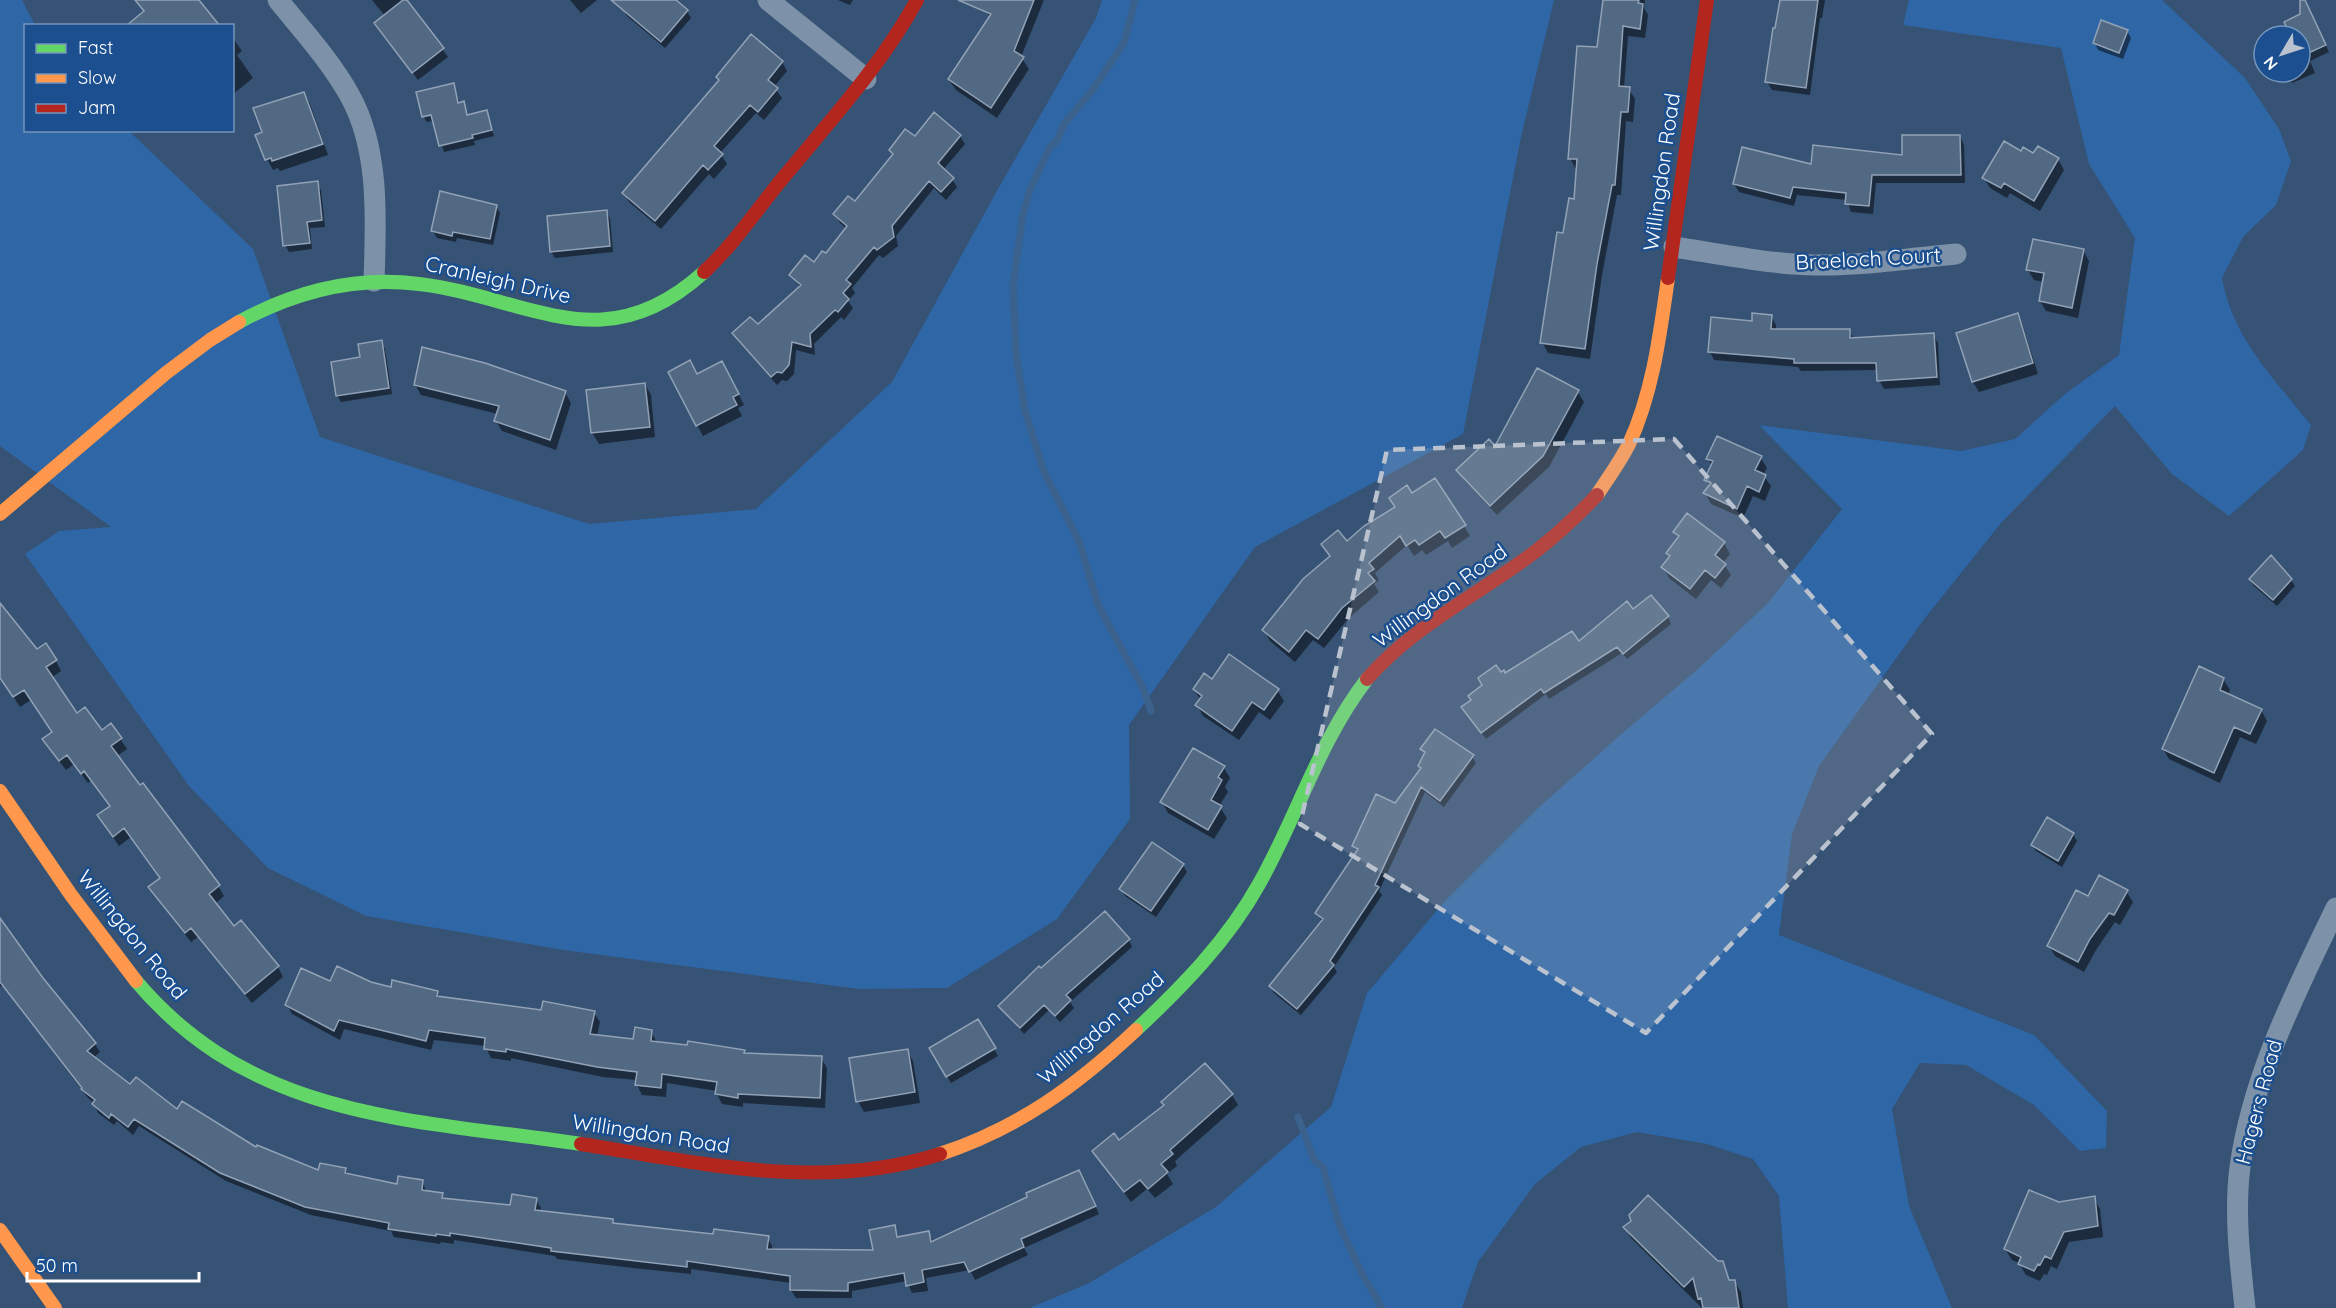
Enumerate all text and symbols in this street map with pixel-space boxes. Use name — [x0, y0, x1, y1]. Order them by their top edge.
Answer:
legend — [24, 24, 234, 132]
north arrow — [2252, 24, 2312, 84]
text: Fast — [78, 36, 113, 59]
text: N — [2259, 53, 2282, 74]
text: Slow — [78, 66, 116, 89]
street label: Willingdon Road — [1637, 91, 1685, 252]
text: Jam — [78, 96, 116, 119]
street label: Braeloch Court — [1795, 241, 1941, 275]
street label: Cranleigh Drive — [423, 250, 574, 308]
street label: Willingdon Road — [1367, 538, 1511, 652]
street label: Willingdon Road — [73, 864, 193, 1004]
street label: Willingdon Road — [1032, 965, 1169, 1089]
street label: Hagers Road — [2229, 1036, 2287, 1167]
street label: Willingdon Road — [571, 1108, 732, 1158]
scale bar — [27, 1245, 200, 1283]
text: 50 m — [36, 1254, 78, 1277]

